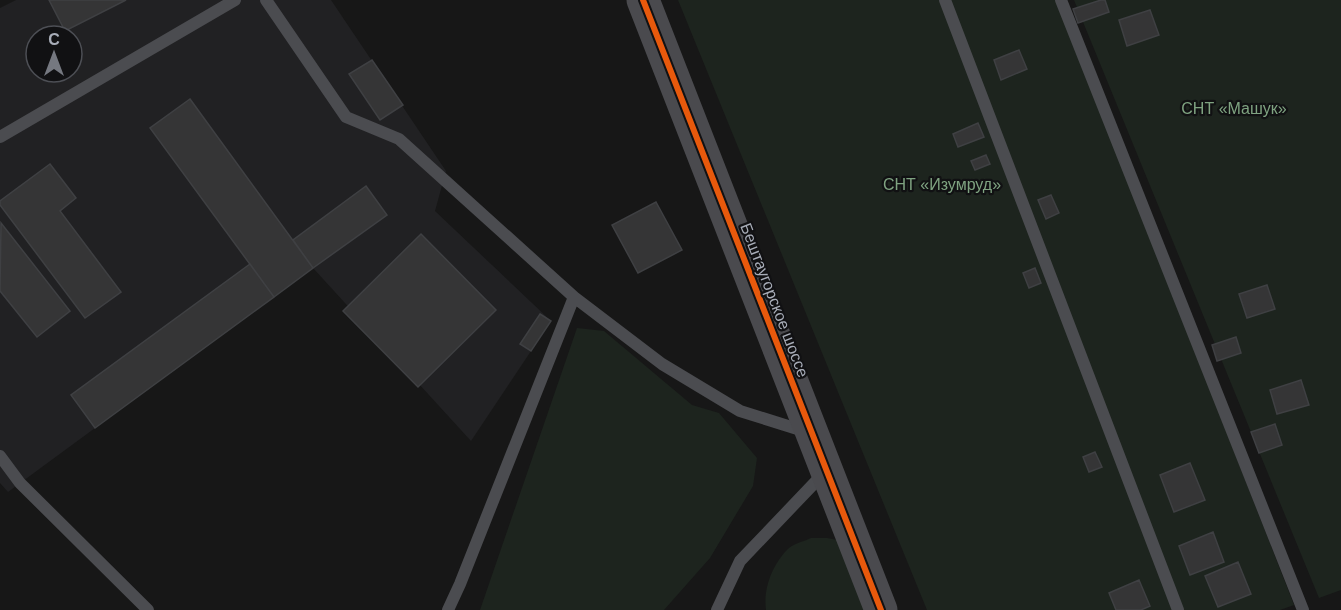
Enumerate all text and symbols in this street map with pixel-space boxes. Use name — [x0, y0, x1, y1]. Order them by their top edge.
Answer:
north arrow — [24, 24, 84, 84]
text: С — [48, 31, 60, 48]
park label: СНТ «Машук» — [1181, 100, 1287, 117]
park label: СНТ «Изумруд» — [883, 176, 1001, 193]
street label: Бештаугорское шоссе — [737, 221, 812, 380]

